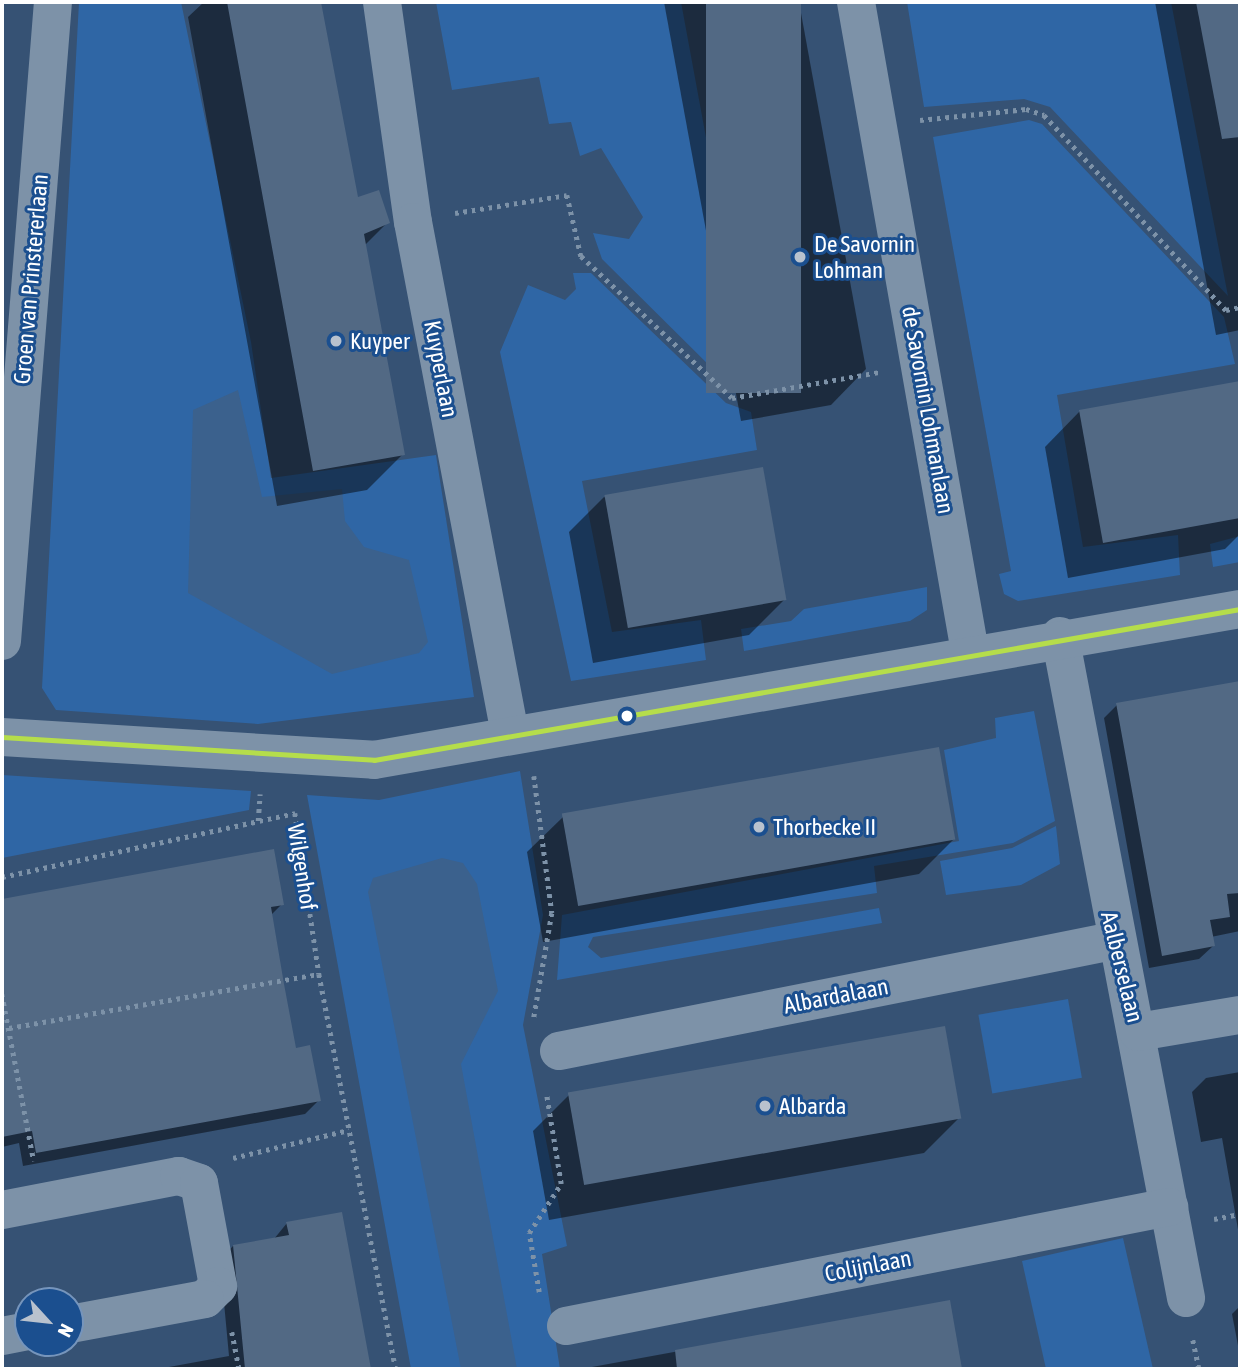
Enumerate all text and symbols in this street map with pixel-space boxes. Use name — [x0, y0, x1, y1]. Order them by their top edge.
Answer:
street label: Groen van Prinstererlaan — [8, 173, 54, 385]
place label: De Savornin Lohman — [814, 230, 915, 284]
marker: De Savornin Lohman — [792, 249, 808, 265]
street label: de Savornin Lohmanlaan — [896, 304, 960, 516]
street label: Kuyperlaan — [418, 318, 464, 420]
place label: Kuyper — [350, 327, 410, 355]
marker: Kuyper — [328, 333, 344, 349]
unlabelled marker — [620, 709, 634, 723]
place label: Thorbecke II — [773, 813, 876, 841]
marker: Thorbecke II — [751, 819, 767, 835]
street label: Wilgenhof — [282, 822, 322, 912]
street label: Aalberselaan — [1095, 909, 1149, 1025]
street label: Albardalaan — [781, 972, 891, 1020]
place label: Albarda — [779, 1092, 846, 1120]
marker: Albarda — [757, 1098, 773, 1114]
street label: Colijnlaan — [822, 1244, 914, 1288]
north arrow — [14, 1287, 84, 1357]
text: N — [54, 1321, 78, 1341]

